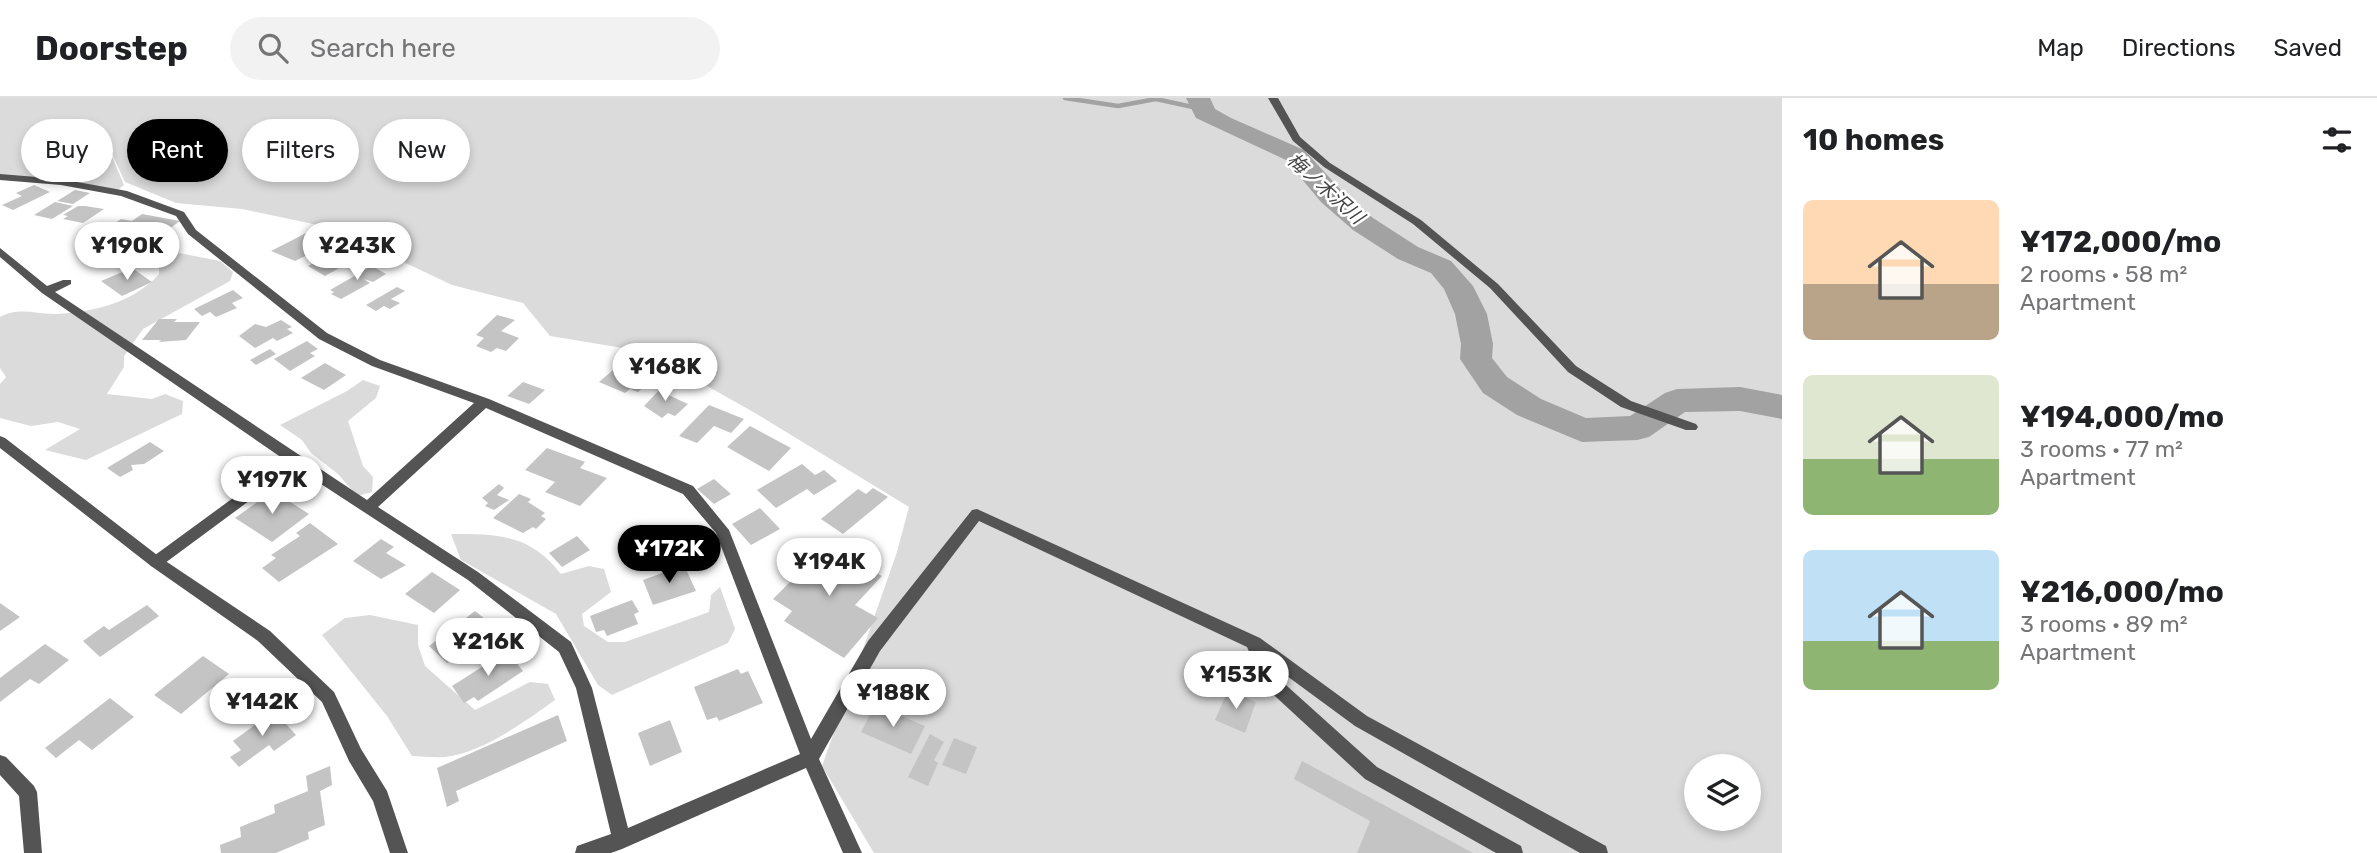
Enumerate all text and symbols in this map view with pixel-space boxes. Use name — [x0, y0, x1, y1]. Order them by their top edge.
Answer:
search box — [230, 17, 720, 80]
text: Doorstep — [35, 29, 188, 68]
icon: search — [254, 29, 292, 67]
text: Search here — [310, 33, 456, 64]
text: Map — [2037, 34, 2084, 62]
text: Directions — [2122, 34, 2235, 62]
text: Saved — [2273, 34, 2342, 62]
chip: Buy — [21, 119, 113, 182]
chip: Rent — [127, 119, 228, 182]
chip: Filters — [242, 119, 359, 182]
chip: New — [373, 119, 470, 182]
icon: filters — [2318, 121, 2356, 159]
text: 10 homes — [1803, 122, 1944, 158]
water label: 梅ノ木沢川 — [1283, 148, 1370, 230]
pin: ¥190K — [78, 222, 176, 282]
pin: ¥243K — [308, 222, 406, 282]
text: ¥172,000/mo — [2020, 224, 2221, 260]
icon: home — [1859, 228, 1943, 312]
text: ¥190K — [91, 231, 163, 259]
text: ¥243K — [319, 231, 395, 259]
text: 2 rooms · 58 m² — [2020, 260, 2187, 288]
text: Apartment — [2020, 288, 2136, 316]
pin: ¥168K — [616, 344, 714, 403]
text: ¥168K — [628, 352, 702, 380]
text: ¥194,000/mo — [2020, 399, 2224, 435]
icon: home — [1859, 403, 1943, 487]
text: 3 rooms · 77 m² — [2020, 435, 2183, 463]
pin: ¥197K — [223, 456, 321, 516]
text: Apartment — [2020, 463, 2136, 491]
text: ¥197K — [237, 465, 307, 493]
pin: ¥172K — [620, 526, 718, 585]
text: ¥172K — [634, 534, 704, 562]
pin: ¥194K — [780, 538, 878, 598]
text: ¥194K — [793, 547, 865, 575]
text: ¥216,000/mo — [2020, 574, 2224, 610]
icon: home — [1859, 578, 1943, 662]
text: 3 rooms · 89 m² — [2020, 610, 2188, 638]
pin: ¥216K — [439, 618, 537, 678]
text: ¥216K — [452, 627, 524, 655]
text: Apartment — [2020, 638, 2136, 666]
pin: ¥153K — [1187, 652, 1285, 711]
text: ¥153K — [1200, 660, 1272, 688]
pin: ¥188K — [844, 670, 942, 729]
pin: ¥142K — [213, 678, 311, 738]
text: ¥188K — [856, 678, 930, 706]
text: ¥142K — [225, 687, 299, 715]
map controls — [1684, 754, 1761, 831]
button: layers — [1684, 754, 1761, 831]

